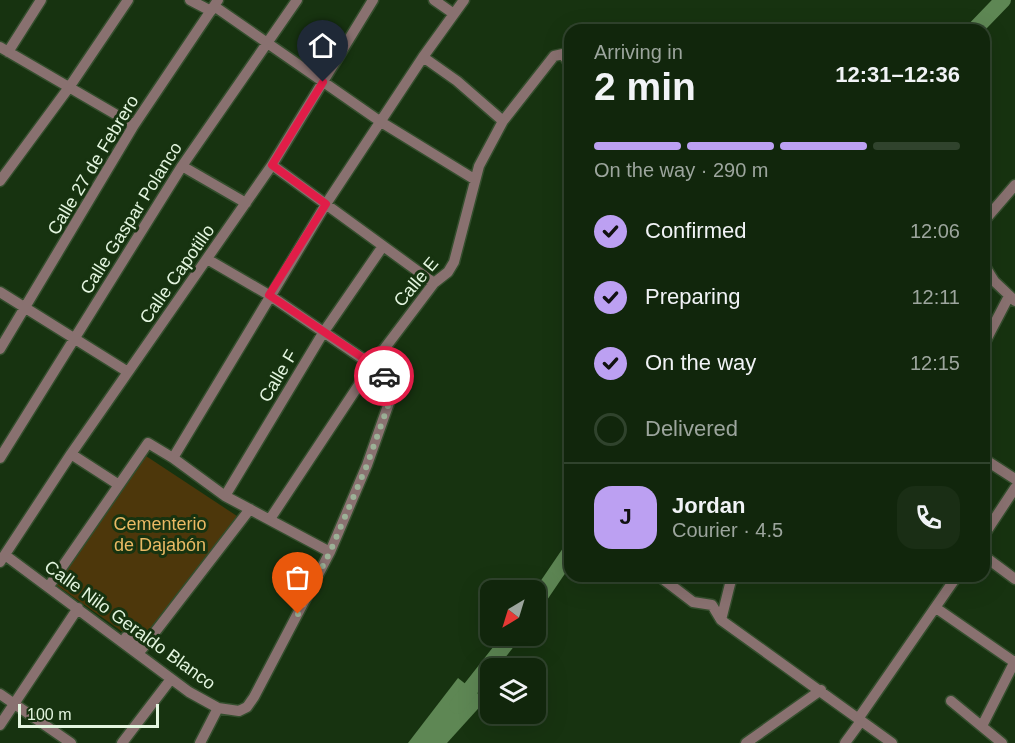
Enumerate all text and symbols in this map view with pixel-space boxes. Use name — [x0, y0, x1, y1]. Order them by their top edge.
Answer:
pin — [297, 20, 348, 82]
icon: home — [306, 29, 339, 62]
text: Arriving in — [594, 41, 683, 63]
text: 12:31–12:36 — [835, 62, 960, 87]
text: 2 min — [594, 65, 696, 108]
street label: Calle 27 de Febrero — [43, 92, 143, 238]
street label: Calle Gaspar Polanco — [76, 138, 186, 298]
text: On the way · 290 m — [594, 159, 769, 181]
icon: check — [594, 215, 627, 248]
text: Confirmed — [645, 218, 746, 243]
text: 12:06 — [910, 220, 960, 242]
street label: Calle Capotillo — [136, 221, 218, 327]
street label: Calle E — [390, 253, 442, 311]
icon: check — [594, 281, 627, 314]
text: Preparing — [645, 284, 740, 309]
text: 12:11 — [911, 286, 960, 308]
street label: Calle F — [255, 346, 301, 406]
courier — [354, 346, 414, 406]
icon: check — [594, 347, 627, 380]
text: On the way — [645, 350, 756, 375]
text: 12:15 — [910, 352, 960, 374]
icon: car — [368, 360, 401, 393]
text: Delivered — [645, 416, 738, 441]
button: phone — [897, 486, 960, 549]
text: Jordan — [672, 493, 745, 518]
text: J — [619, 504, 632, 529]
park label: Cementerio de Dajabón — [113, 514, 207, 555]
text: Courier · 4.5 — [672, 519, 783, 541]
pin — [272, 552, 323, 614]
street label: Calle Nilo Geraldo Blanco — [41, 556, 219, 694]
icon: bag — [281, 561, 314, 594]
north arrow — [480, 580, 546, 646]
map controls — [480, 580, 546, 724]
button: layers — [480, 658, 546, 724]
scale bar — [18, 701, 159, 728]
text: 100 m — [27, 706, 71, 723]

